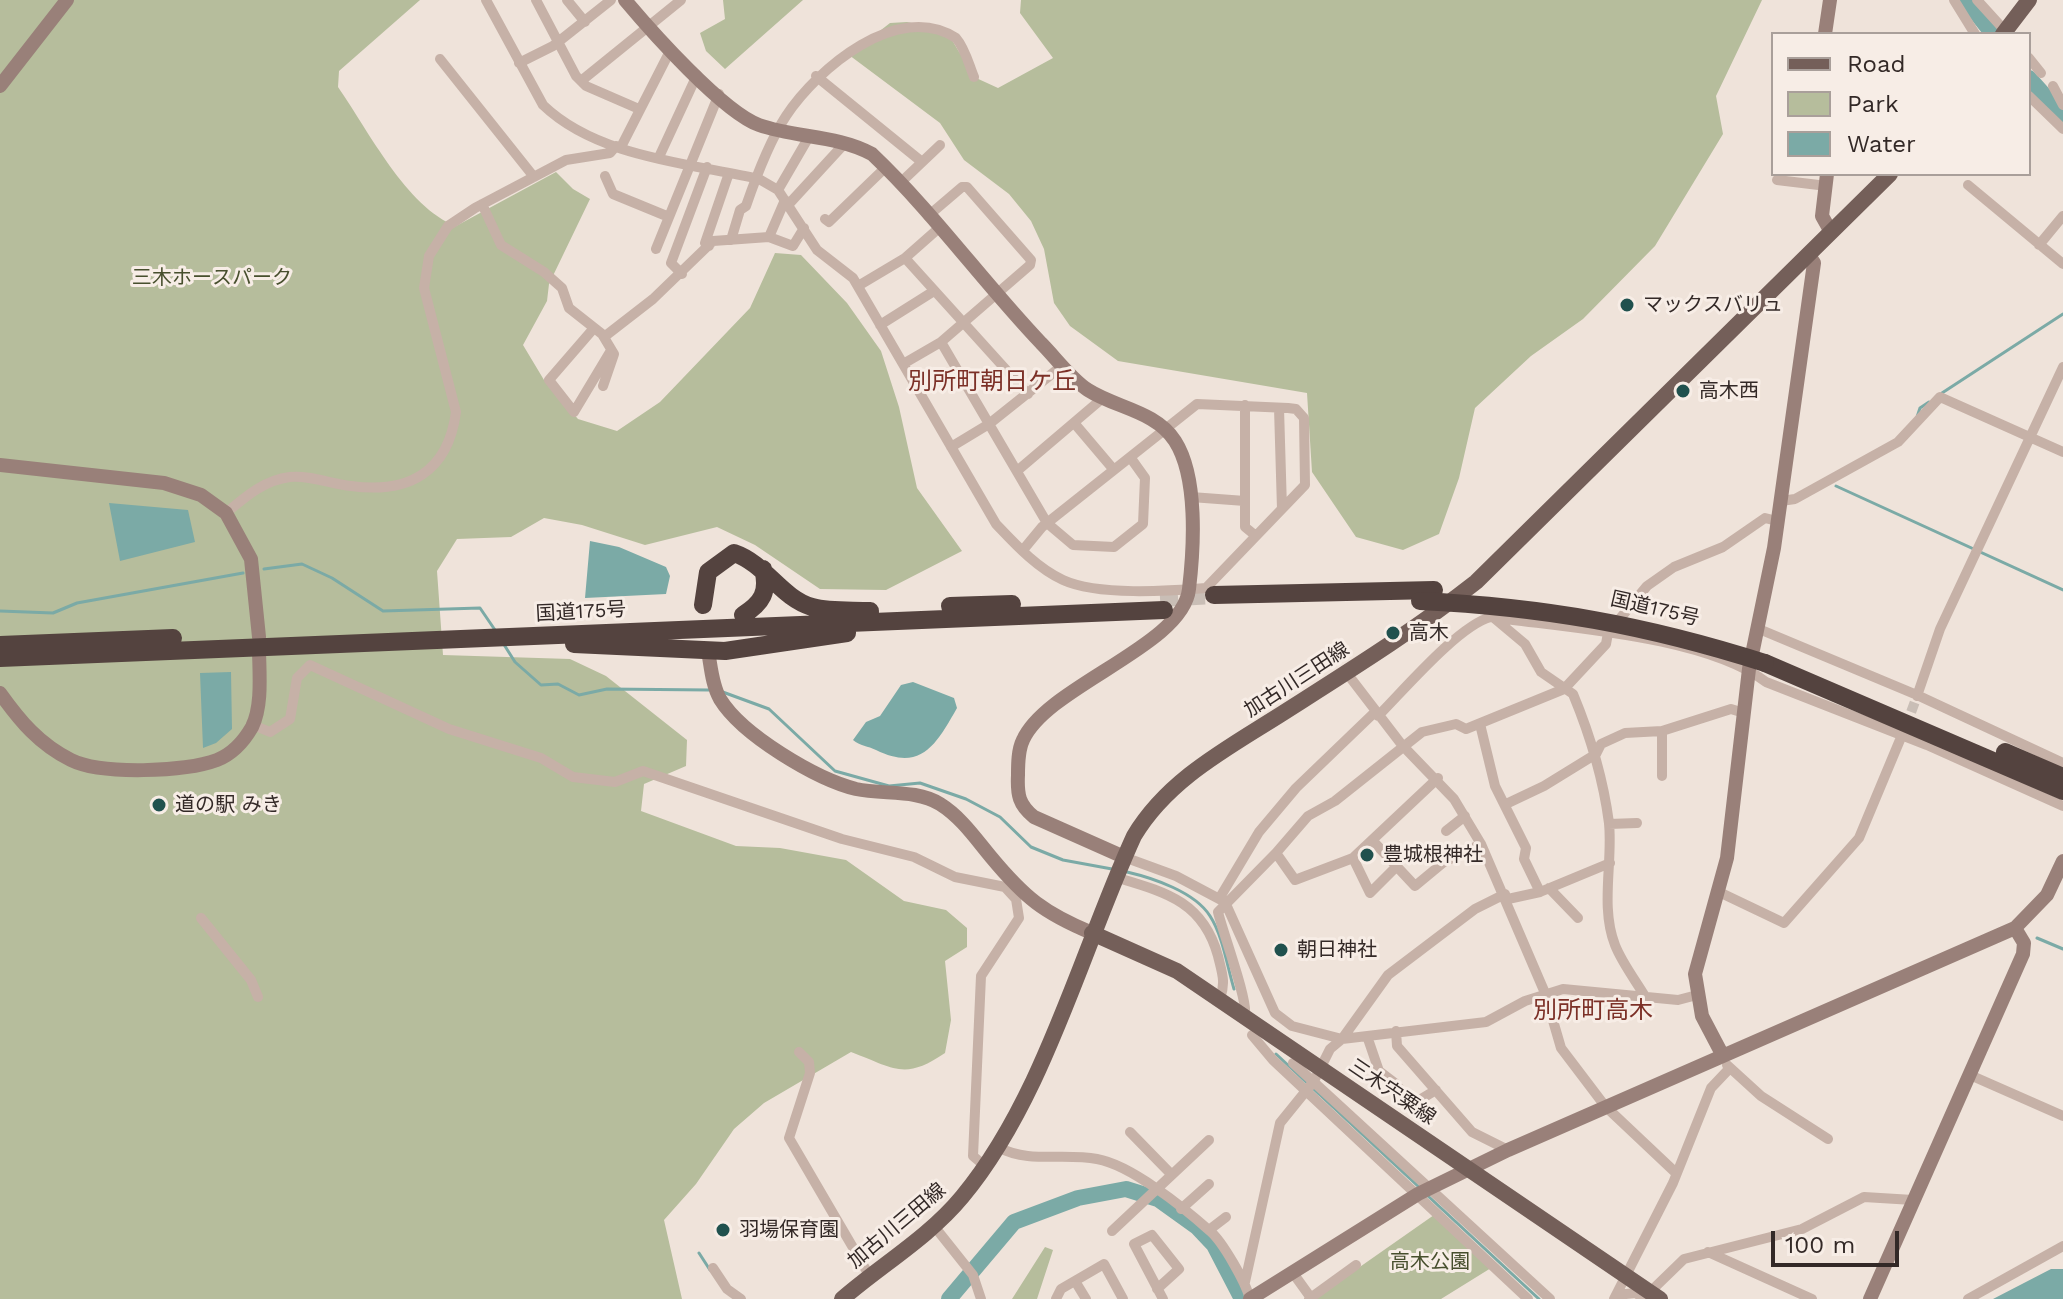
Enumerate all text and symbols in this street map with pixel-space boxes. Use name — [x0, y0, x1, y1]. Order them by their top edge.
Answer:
legend — [1771, 32, 2031, 176]
text: Road — [1847, 50, 1906, 78]
text: Park — [1847, 90, 1899, 118]
text: Water — [1847, 130, 1916, 158]
park label: 三木ホースパーク — [132, 266, 292, 290]
place label: マックスバリュ — [1643, 293, 1783, 317]
marker: マックスバリュ — [1618, 296, 1636, 314]
district label: 別所町朝日ケ丘 — [908, 368, 1076, 396]
place label: 高木西 — [1699, 379, 1759, 403]
marker: 高木西 — [1674, 382, 1692, 400]
street label: 国道175号 — [1608, 587, 1702, 631]
street label: 国道175号 — [535, 598, 627, 626]
place label: 高木 — [1409, 621, 1449, 645]
marker: 高木 — [1384, 624, 1402, 642]
street label: 加古川三田線 — [1240, 637, 1354, 723]
place label: 道の駅 みき — [175, 793, 282, 817]
marker: 道の駅 みき — [150, 796, 168, 814]
place label: 豊城根神社 — [1383, 843, 1483, 867]
marker: 豊城根神社 — [1358, 846, 1376, 864]
place label: 朝日神社 — [1297, 938, 1377, 962]
marker: 朝日神社 — [1272, 941, 1290, 959]
district label: 別所町高木 — [1533, 997, 1653, 1025]
street label: 三木宍粟線 — [1344, 1054, 1440, 1130]
street label: 加古川三田線 — [843, 1178, 951, 1274]
scale bar — [1775, 1215, 1903, 1265]
place label: 羽場保育園 — [739, 1218, 839, 1242]
marker: 羽場保育園 — [714, 1221, 732, 1239]
text: 100 m — [1785, 1231, 1855, 1259]
park label: 高木公園 — [1390, 1250, 1470, 1274]

